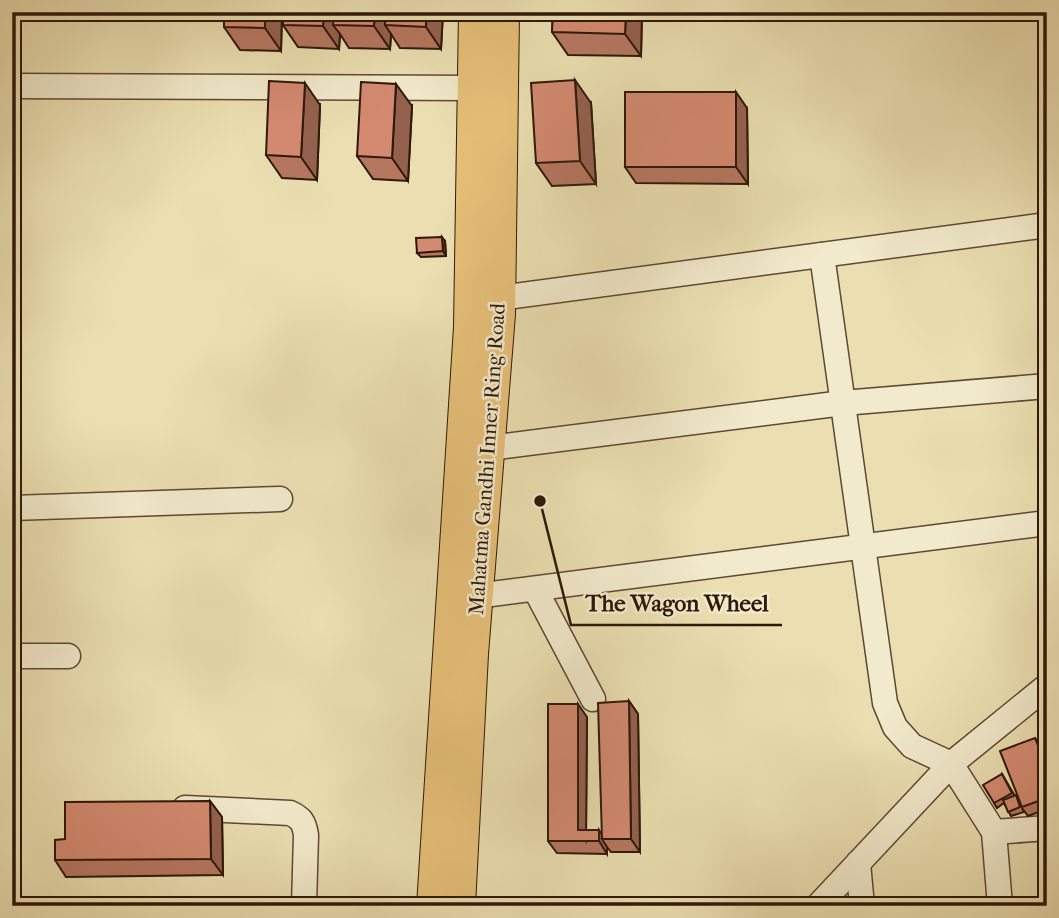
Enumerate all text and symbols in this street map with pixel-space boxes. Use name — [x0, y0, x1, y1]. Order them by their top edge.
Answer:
street label: Mahatma Gandhi Inner Ring Road — [464, 302, 510, 616]
callout: The Wagon Wheel — [571, 581, 782, 625]
text: The Wagon Wheel — [584, 590, 769, 617]

